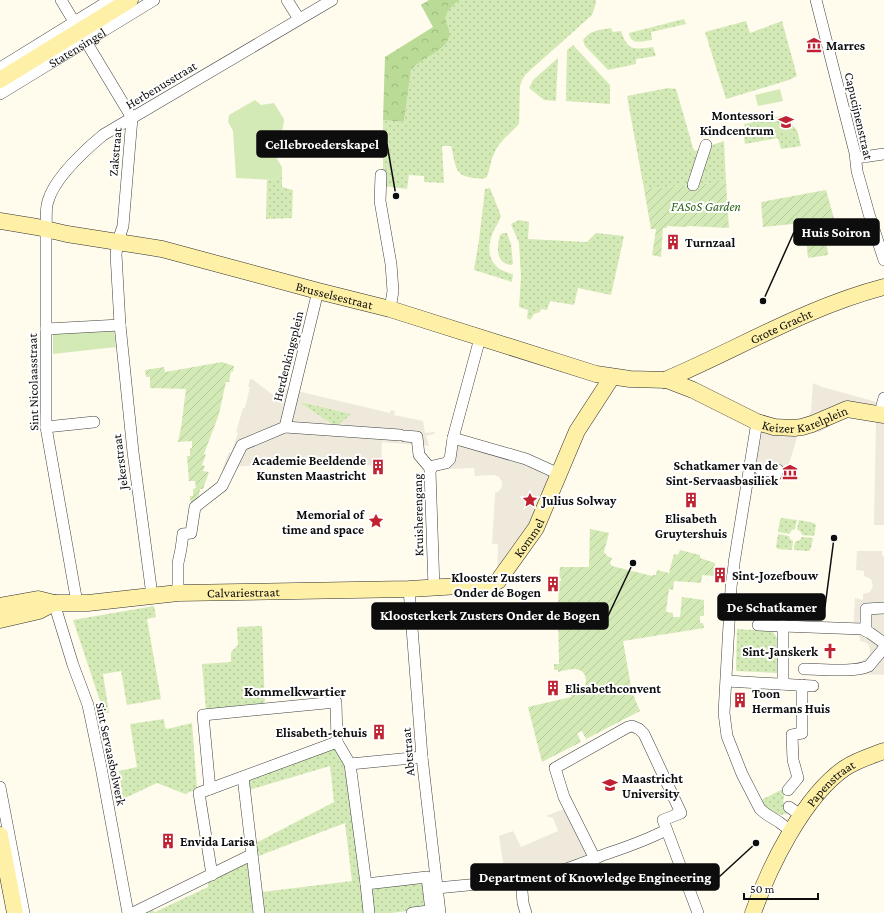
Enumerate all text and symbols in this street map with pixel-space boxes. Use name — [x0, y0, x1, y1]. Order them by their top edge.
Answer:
street label: Statensingel — [46, 24, 109, 70]
museum icon: Marres — [805, 36, 823, 54]
place label: Marres — [826, 38, 865, 53]
street label: Herbenusstraat — [123, 58, 200, 112]
street label: Capucijnenstraat — [841, 71, 876, 162]
place label: Montessori Kindcentrum — [700, 108, 774, 138]
school or university icon: Montessori Kindcentrum — [777, 113, 795, 131]
street label: Zakstraat — [105, 126, 125, 177]
callout: Cellebroederskapel — [257, 131, 387, 157]
text: Cellebroederskapel — [265, 136, 379, 152]
park label: FASoS Garden — [671, 199, 741, 214]
callout: Huis Soiron — [794, 219, 879, 245]
text: Huis Soiron — [802, 224, 870, 240]
building icon: Turnzaal — [664, 233, 682, 251]
place label: Turnzaal — [685, 235, 735, 250]
street label: Brusselsestraat — [294, 278, 375, 312]
street label: Grote Gracht — [748, 305, 815, 347]
street label: Herdenkingsplein — [270, 309, 306, 403]
street label: Sint Nicolaasstraat — [25, 332, 41, 431]
street label: Keizer Karelplein — [761, 402, 850, 436]
street label: Jekerstraat — [109, 433, 131, 492]
place label: Academie Beeldende Kunsten Maastricht — [251, 453, 366, 483]
building icon: Academie Beeldende Kunsten Maastricht — [369, 458, 387, 476]
place label: Schatkamer van de Sint-Servaasbasiliek — [666, 458, 779, 488]
museum icon: Schatkamer van de Sint-Servaasbasiliek — [781, 463, 799, 481]
street label: Kruisherengang — [410, 473, 426, 556]
place icon: Julius Solway — [521, 491, 539, 509]
building icon: Elisabeth Gruytershuis — [682, 491, 700, 509]
place label: Julius Solway — [540, 493, 617, 508]
place label: Memorial of time and space — [282, 507, 365, 537]
place label: Elisabeth Gruytershuis — [655, 511, 727, 541]
place icon: Memorial of time and space — [367, 512, 385, 530]
street label: Kommel — [510, 515, 547, 560]
building icon: Sint-Jozefbouw — [711, 566, 729, 584]
place label: Sint-Jozefbouw — [732, 568, 819, 583]
place label: Klooster Zusters Onder de Bogen — [451, 570, 542, 600]
building icon: Klooster Zusters Onder de Bogen — [544, 575, 562, 593]
street label: Calvariestraat — [207, 584, 281, 600]
callout: De Schatkamer — [718, 594, 825, 620]
text: De Schatkamer — [727, 599, 818, 615]
callout: Kloosterkerk Zusters Onder de Bogen — [372, 603, 608, 629]
text: Kloosterkerk Zusters Onder de Bogen — [380, 607, 600, 623]
church icon: Sint-Janskerk — [821, 642, 839, 660]
place label: Sint-Janskerk — [742, 644, 819, 659]
building icon: Elisabethconvent — [544, 679, 562, 697]
place label: Elisabethconvent — [565, 681, 661, 696]
district label: Kommelkwartier — [244, 683, 346, 699]
place label: Toon Hermans Huis — [752, 686, 830, 716]
building icon: Toon Hermans Huis — [731, 691, 749, 709]
street label: Sint Servaasbolwerk — [93, 701, 129, 808]
building icon: Elisabeth-tehuis — [370, 723, 388, 741]
place label: Elisabeth-tehuis — [276, 725, 367, 740]
street label: Abtstraat — [398, 727, 418, 777]
street label: Papenstraat — [803, 756, 858, 809]
place label: Maastricht University — [622, 771, 683, 801]
school or university icon: Maastricht University — [601, 776, 619, 794]
building icon: Envida Larisa — [159, 832, 177, 850]
place label: Envida Larisa — [180, 834, 255, 849]
callout: Department of Knowledge Engineering — [471, 864, 719, 890]
text: Department of Knowledge Engineering — [479, 869, 711, 885]
scale bar — [744, 875, 818, 901]
text: 50 m — [750, 882, 775, 896]

